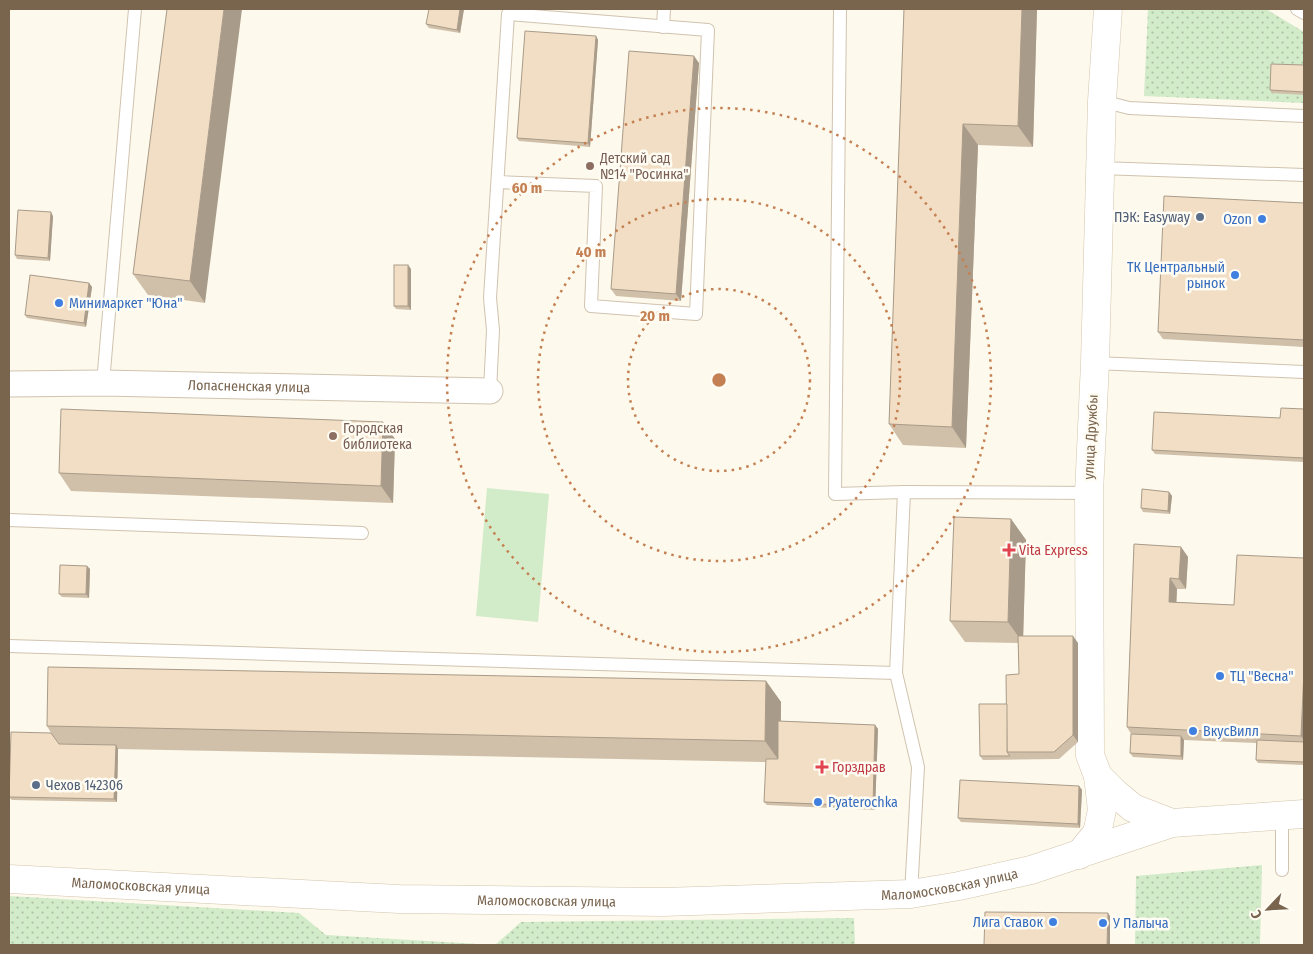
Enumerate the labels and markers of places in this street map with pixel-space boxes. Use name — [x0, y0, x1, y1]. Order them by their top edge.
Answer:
place label: Детский сад №14 "Росинка" — [599, 150, 689, 183]
marker: Детский сад №14 "Росинка" — [584, 160, 596, 172]
place label: ПЭК: Easyway — [1114, 209, 1191, 226]
marker: ПЭК: Easyway — [1194, 211, 1206, 223]
place label: Ozon — [1223, 211, 1252, 228]
marker: Ozon — [1256, 213, 1268, 225]
place label: ТК Центральный рынок — [1127, 259, 1225, 292]
marker: ТК Центральный рынок — [1229, 269, 1241, 281]
place label: Минимаркет "Юна" — [69, 295, 182, 312]
marker: Минимаркет "Юна" — [53, 297, 65, 309]
centre of rings — [710, 371, 728, 389]
place label: Городская библиотека — [343, 420, 412, 453]
marker: Городская библиотека — [327, 430, 339, 442]
place label: Vita Express — [1019, 542, 1088, 559]
marker: Vita Express — [1003, 544, 1015, 556]
place label: ТЦ "Весна" — [1230, 668, 1294, 685]
marker: ТЦ "Весна" — [1214, 670, 1226, 682]
place label: ВкусВилл — [1203, 723, 1259, 740]
marker: ВкусВилл — [1187, 725, 1199, 737]
place label: Горздрав — [832, 759, 886, 776]
marker: Горздрав — [816, 761, 828, 773]
place label: Чехов 142306 — [46, 777, 123, 794]
marker: Чехов 142306 — [30, 779, 42, 791]
place label: Pyaterochka — [828, 794, 898, 811]
marker: Pyaterochka — [812, 796, 824, 808]
place label: Лига Ставок — [973, 914, 1043, 931]
place label: У Палыча — [1112, 915, 1169, 932]
marker: Лига Ставок — [1047, 916, 1059, 928]
marker: У Палыча — [1097, 917, 1109, 929]

